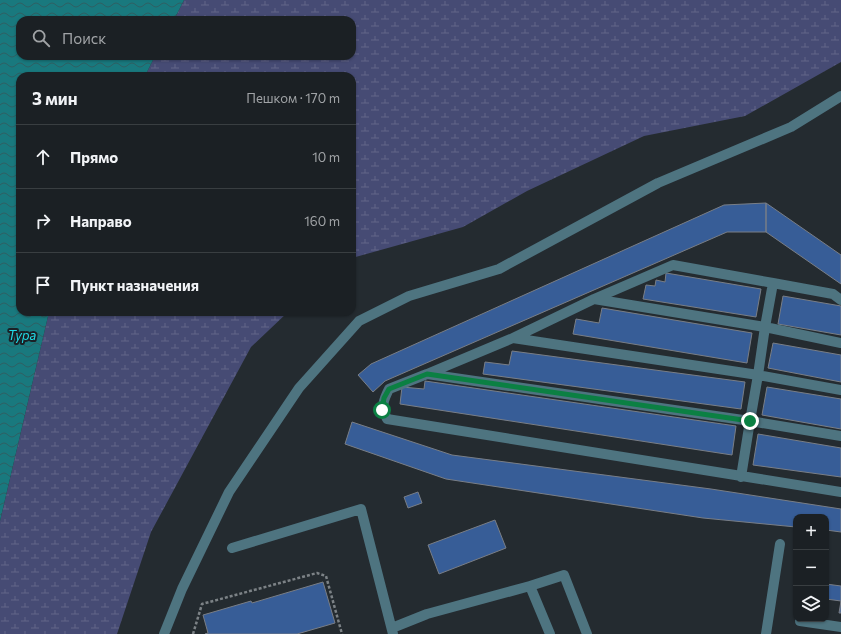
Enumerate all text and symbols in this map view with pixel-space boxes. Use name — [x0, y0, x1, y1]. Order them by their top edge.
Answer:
search box — [16, 16, 356, 60]
icon: search — [30, 27, 52, 49]
text: Поиск — [62, 29, 106, 47]
text: 3 мин — [32, 88, 78, 109]
text: Пешком · 170 m — [246, 90, 340, 106]
icon: ahead — [32, 146, 54, 168]
text: Прямо — [70, 148, 118, 166]
text: 10 m — [312, 149, 340, 165]
icon: right — [32, 210, 54, 232]
text: Направо — [70, 212, 132, 230]
text: 160 m — [304, 213, 340, 229]
icon: arrive — [32, 274, 54, 296]
text: Пункт назначения — [70, 276, 199, 294]
water label: Тура — [8, 327, 37, 343]
route start — [373, 401, 391, 419]
route end — [741, 412, 759, 430]
map controls — [793, 514, 829, 622]
button: + — [793, 514, 829, 550]
button: − — [793, 550, 829, 586]
button: layers — [793, 586, 829, 622]

